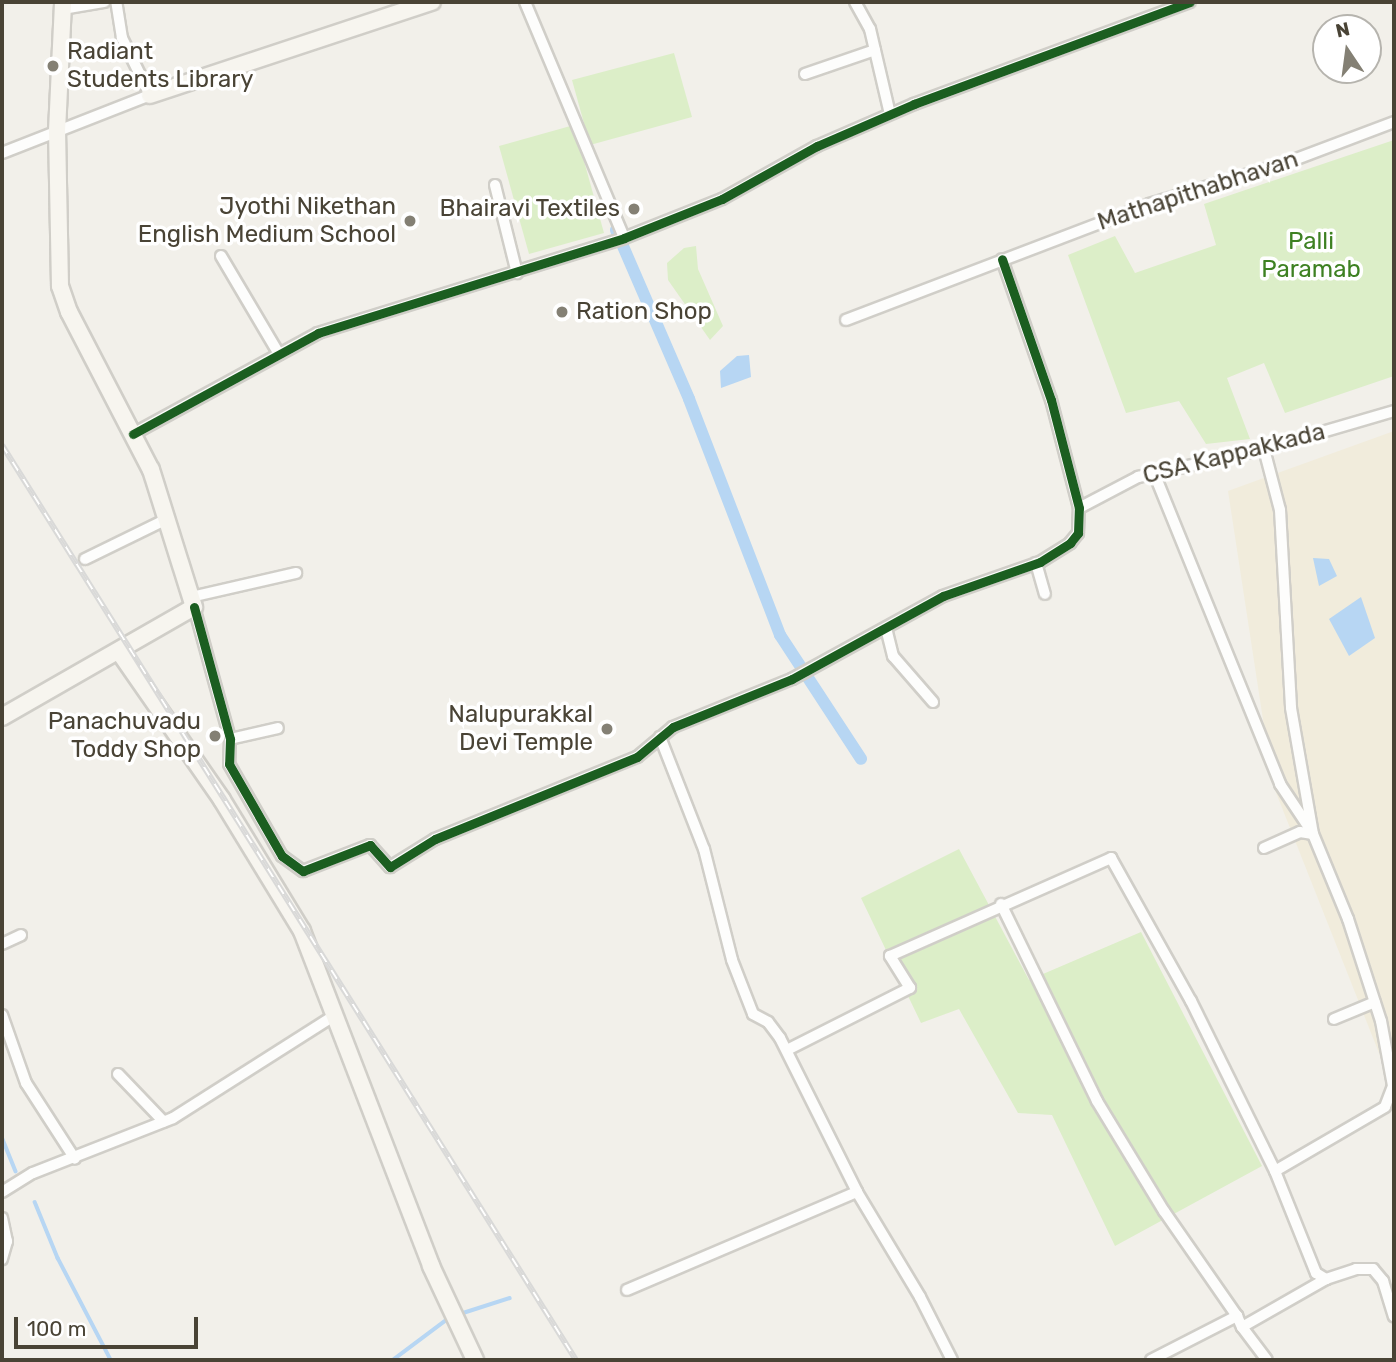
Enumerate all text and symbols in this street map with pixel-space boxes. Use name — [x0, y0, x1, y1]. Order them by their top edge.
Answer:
north arrow — [1312, 14, 1382, 84]
text: N — [1333, 17, 1352, 43]
place label: Radiant Students Library — [67, 38, 253, 94]
marker: Radiant Students Library — [45, 58, 61, 74]
street label: Mathapithabhavan — [1094, 145, 1302, 237]
place label: Jyothi Nikethan English Medium School — [138, 193, 396, 249]
place label: Bhairavi Textiles — [439, 195, 620, 223]
marker: Bhairavi Textiles — [626, 201, 642, 217]
marker: Jyothi Nikethan English Medium School — [402, 213, 418, 229]
park label: Palli Paramab — [1261, 228, 1361, 284]
place label: Ration Shop — [576, 298, 712, 326]
marker: Ration Shop — [554, 304, 570, 320]
street label: CSA Kappakkada — [1140, 417, 1328, 491]
place label: Nalupurakkal Devi Temple — [448, 701, 593, 757]
place label: Panachuvadu Toddy Shop — [48, 708, 201, 764]
marker: Nalupurakkal Devi Temple — [599, 721, 615, 737]
marker: Panachuvadu Toddy Shop — [207, 728, 223, 744]
scale bar — [18, 1302, 201, 1346]
text: 100 m — [27, 1316, 86, 1341]

